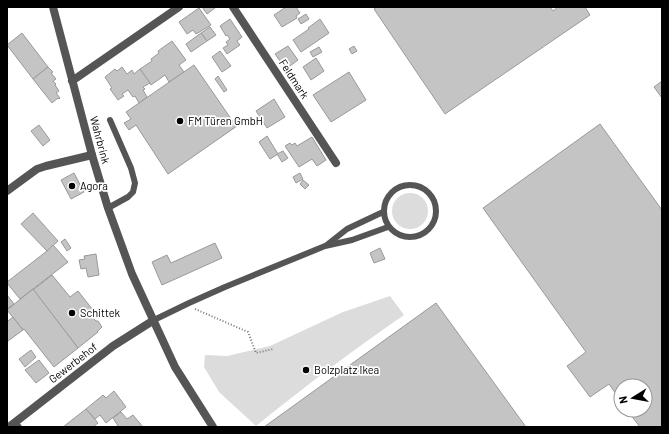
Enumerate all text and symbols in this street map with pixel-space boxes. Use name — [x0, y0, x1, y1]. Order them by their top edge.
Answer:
street label: Feldmark — [277, 57, 312, 101]
place label: FM Türen GmbH — [188, 114, 263, 127]
street label: Wahrbrink — [88, 115, 113, 166]
marker: FM Türen GmbH — [175, 116, 185, 126]
place label: Agora — [80, 179, 108, 192]
marker: Agora — [67, 181, 77, 191]
place label: Schittek — [80, 306, 121, 319]
marker: Schittek — [67, 308, 77, 318]
street label: Gewerbehof — [46, 340, 99, 385]
place label: Bolzplatz Ikea — [314, 363, 379, 376]
marker: Bolzplatz Ikea — [301, 365, 311, 375]
north arrow — [613, 378, 653, 418]
text: N — [616, 395, 630, 405]

